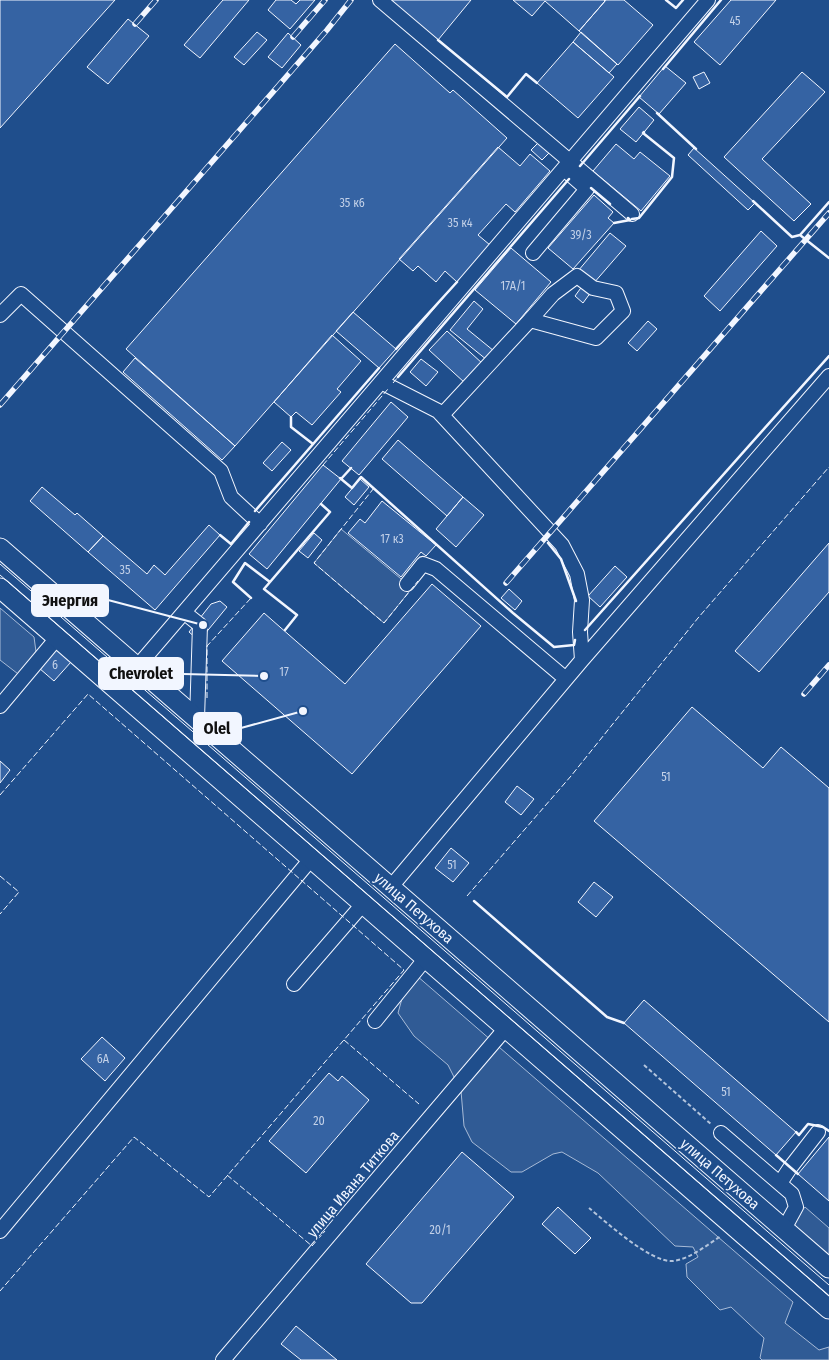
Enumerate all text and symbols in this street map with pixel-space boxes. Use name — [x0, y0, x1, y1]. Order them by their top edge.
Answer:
house number: 45 — [729, 14, 741, 28]
house number: 35 к6 — [339, 196, 365, 210]
house number: 35 к4 — [448, 216, 473, 230]
house number: 39/3 — [570, 228, 592, 242]
house number: 17А/1 — [500, 279, 526, 293]
house number: 17 к3 — [380, 532, 404, 546]
house number: 35 — [120, 563, 131, 577]
callout: Энергия — [32, 585, 108, 616]
text: Энергия — [42, 591, 98, 610]
house number: 6 — [52, 658, 58, 672]
callout: Chevrolet — [99, 658, 183, 689]
text: Chevrolet — [109, 664, 173, 683]
house number: 17 — [279, 665, 289, 679]
callout: Olel — [194, 713, 241, 744]
text: Olel — [204, 719, 231, 738]
house number: 51 — [661, 770, 671, 784]
house number: 51 — [447, 858, 457, 872]
street label: улица Петухова — [371, 869, 457, 947]
house number: 6А — [97, 1052, 110, 1066]
house number: 51 — [721, 1085, 731, 1099]
house number: 20 — [313, 1114, 325, 1128]
street label: улица Ивана Титкова — [303, 1127, 403, 1241]
street label: улица Петухова — [677, 1135, 763, 1213]
house number: 20/1 — [429, 1223, 451, 1237]

